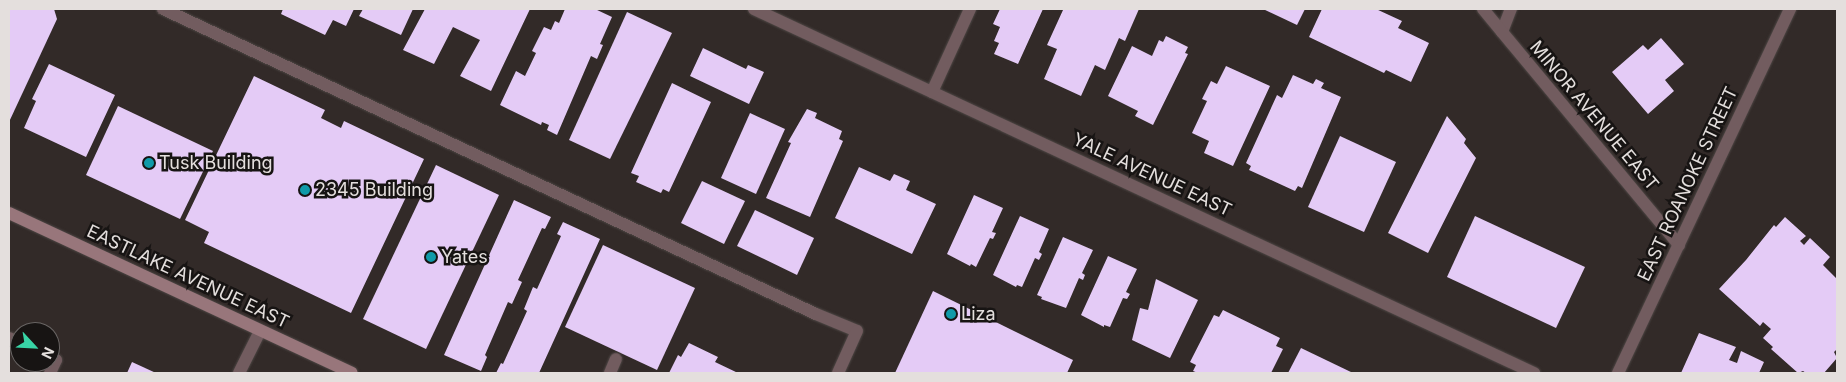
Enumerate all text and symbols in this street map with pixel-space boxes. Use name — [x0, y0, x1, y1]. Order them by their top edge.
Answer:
street label: MINOR AVENUE EAST — [1525, 37, 1663, 195]
street label: EAST ROANOKE STREET — [1633, 83, 1743, 285]
street label: YALE AVENUE EAST — [1069, 129, 1235, 221]
place label: Tusk Building — [159, 152, 273, 174]
marker: Tusk Building — [143, 157, 155, 169]
place label: 2345 Building — [315, 179, 433, 201]
marker: 2345 Building — [299, 184, 311, 196]
street label: EASTLAKE AVENUE EAST — [83, 221, 293, 333]
place label: Yates — [441, 246, 488, 268]
marker: Yates — [425, 251, 437, 263]
place label: Liza — [961, 303, 996, 325]
marker: Liza — [945, 308, 957, 320]
north arrow — [10, 322, 60, 372]
text: N — [38, 345, 58, 362]

